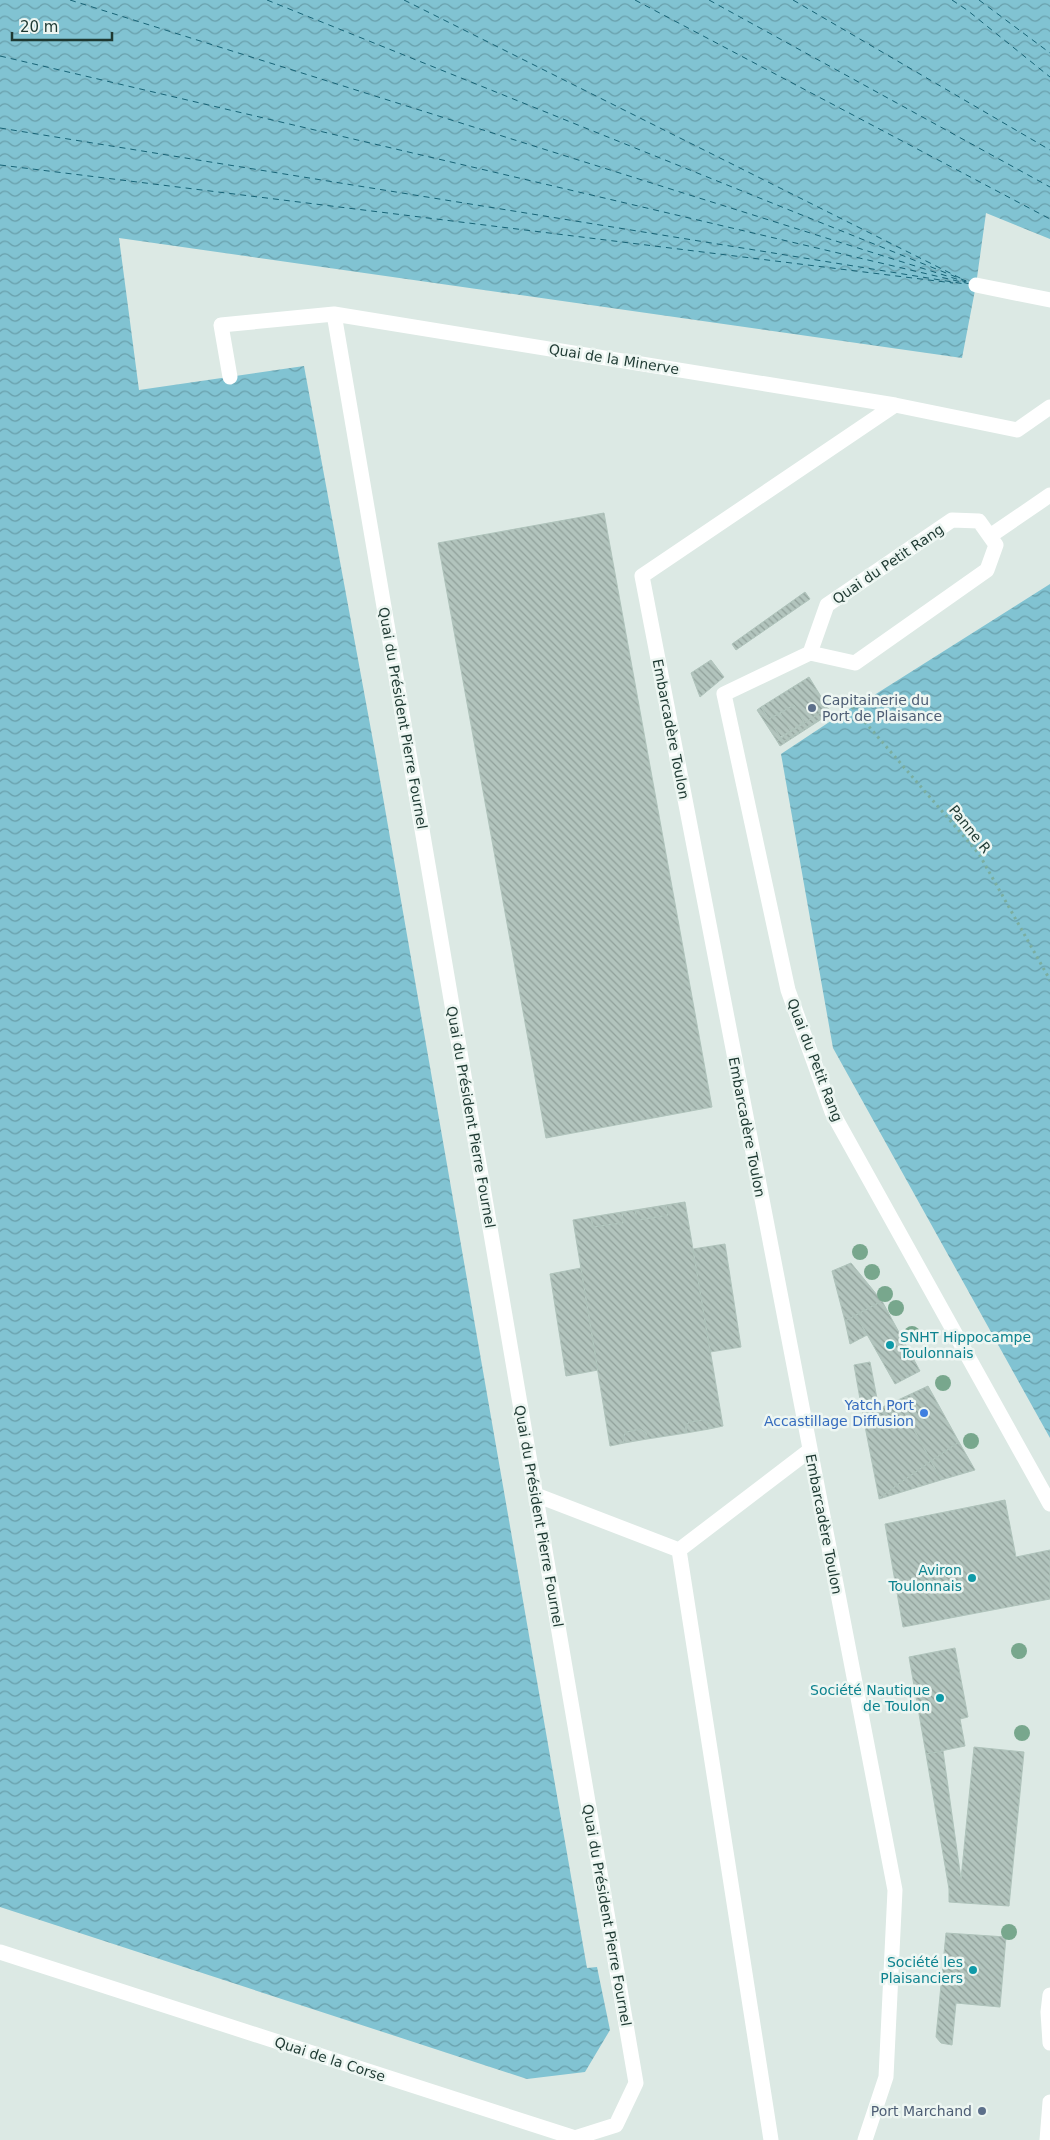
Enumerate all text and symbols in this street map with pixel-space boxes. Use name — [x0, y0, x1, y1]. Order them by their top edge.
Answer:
scale bar — [12, 10, 112, 42]
text: 20 m — [20, 18, 58, 36]
street label: Quai de la Minerve — [548, 341, 680, 377]
street label: Quai du Petit Rang — [829, 521, 947, 607]
street label: Quai du Président Pierre Fournel — [376, 606, 430, 830]
street label: Embarcadère Toulon — [650, 657, 692, 801]
place label: Capitainerie du Port de Plaisance — [822, 692, 942, 724]
marker: Capitainerie du Port de Plaisance — [806, 702, 818, 714]
street label: Panne R — [946, 802, 994, 856]
street label: Quai du Petit Rang — [784, 996, 846, 1124]
street label: Quai du Président Pierre Fournel — [444, 1005, 498, 1229]
street label: Embarcadère Toulon — [726, 1055, 768, 1199]
place label: SNHT Hippocampe Toulonnais — [899, 1329, 1031, 1361]
marker: SNHT Hippocampe Toulonnais — [884, 1339, 896, 1351]
place label: Yatch Port Accastillage Diffusion — [764, 1397, 915, 1429]
street label: Quai du Président Pierre Fournel — [512, 1404, 566, 1628]
marker: Yatch Port Accastillage Diffusion — [918, 1407, 930, 1419]
street label: Embarcadère Toulon — [803, 1452, 845, 1596]
place label: Aviron Toulonnais — [887, 1562, 962, 1594]
marker: Aviron Toulonnais — [966, 1572, 978, 1584]
place label: Société Nautique de Toulon — [810, 1682, 930, 1714]
marker: Société Nautique de Toulon — [934, 1692, 946, 1704]
street label: Quai du Président Pierre Fournel — [580, 1803, 634, 2027]
place label: Société les Plaisanciers — [880, 1954, 963, 1986]
marker: Société les Plaisanciers — [967, 1964, 979, 1976]
street label: Quai de la Corse — [273, 2034, 387, 2084]
place label: Port Marchand — [871, 2103, 972, 2119]
marker: Port Marchand — [976, 2105, 988, 2117]

